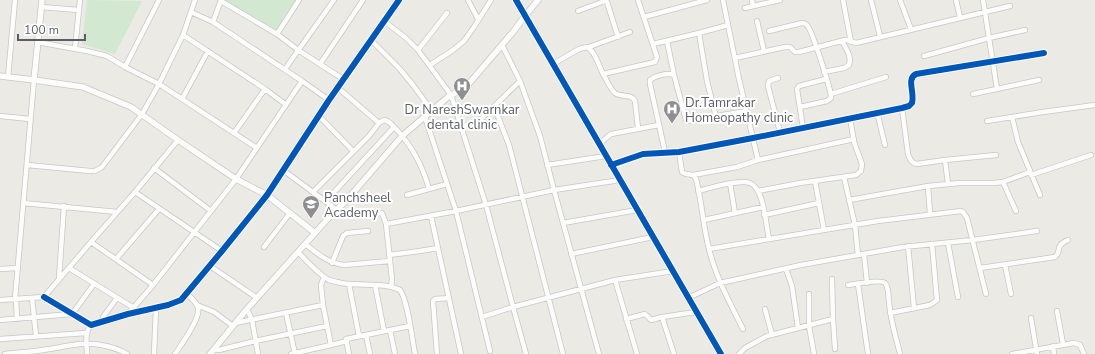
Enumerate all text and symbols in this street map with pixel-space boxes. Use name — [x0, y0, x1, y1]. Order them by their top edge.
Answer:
scale bar — [18, 16, 85, 42]
text: 100 m — [24, 22, 59, 38]
hospital icon: Dr NareshSwarnkar dental clinic — [452, 76, 472, 101]
place label: Dr.Tamrakar Homeopathy clinic — [685, 94, 793, 127]
hospital icon: Dr.Tamrakar Homeopathy clinic — [662, 99, 682, 124]
place label: Dr NareshSwarnkar dental clinic — [405, 101, 520, 134]
place label: Panchsheel Academy — [324, 189, 391, 222]
school or university icon: Panchsheel Academy — [301, 194, 321, 219]

